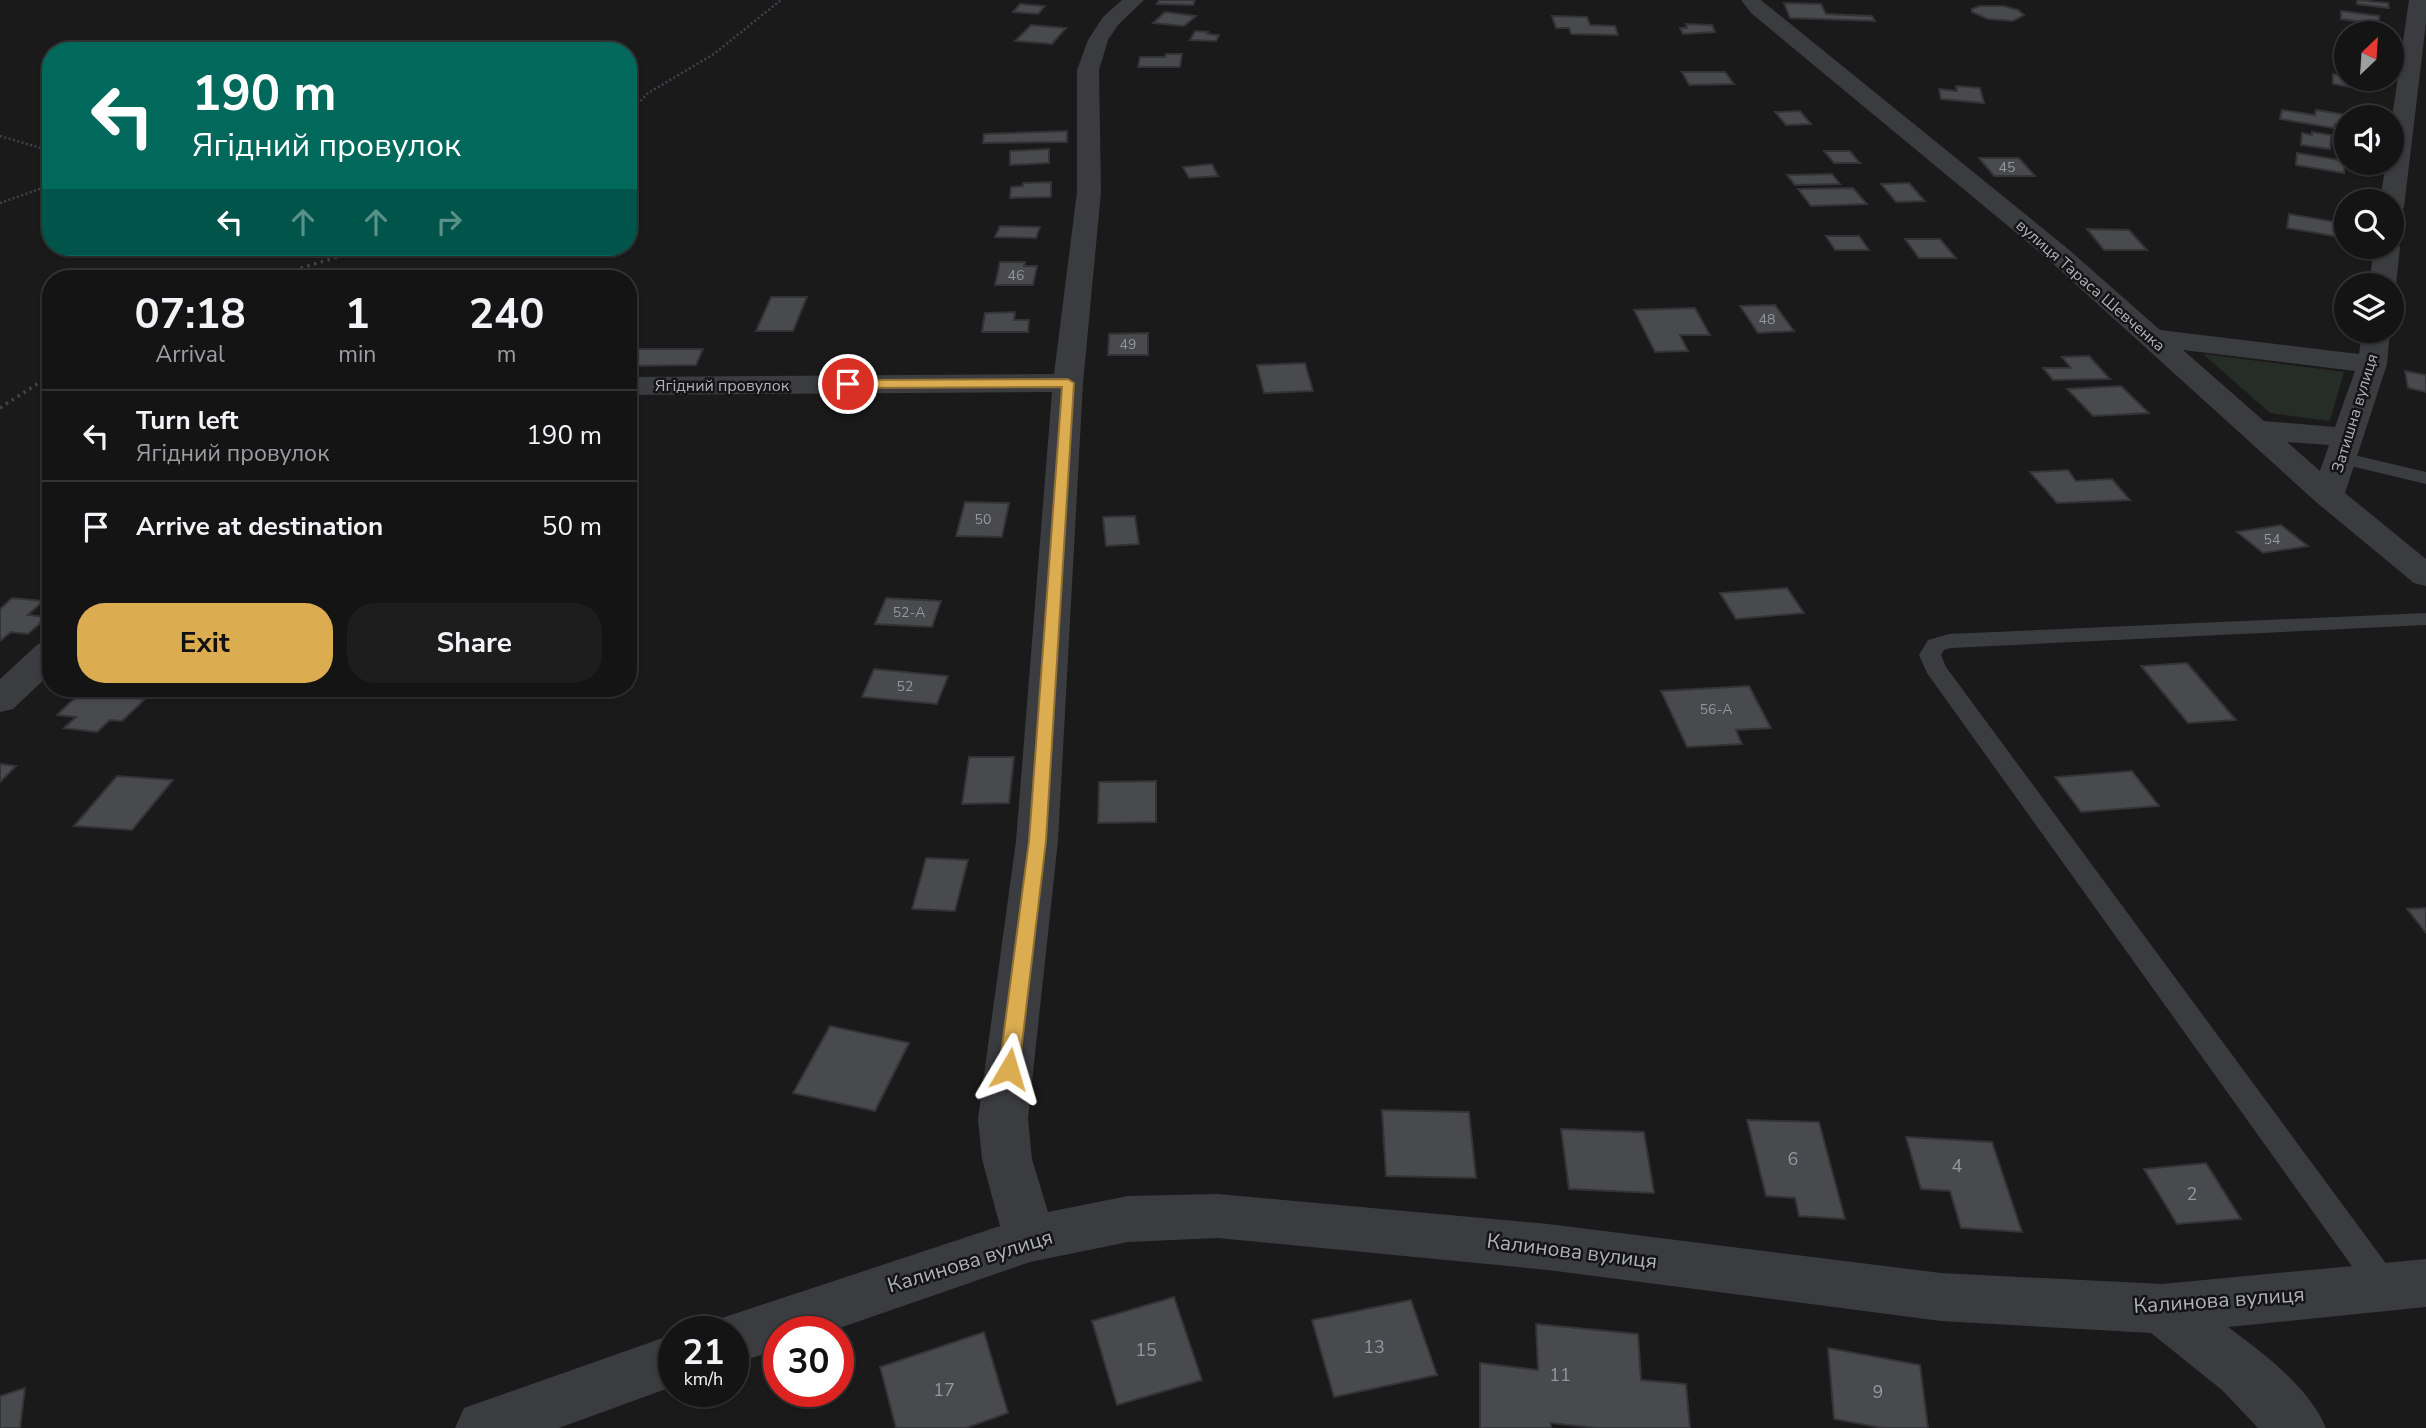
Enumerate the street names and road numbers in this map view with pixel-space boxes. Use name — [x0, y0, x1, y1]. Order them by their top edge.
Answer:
street label: вулиця Тараса Шевченка — [2011, 215, 2170, 357]
street label: Затишна вулиця — [2326, 351, 2384, 476]
street label: Ягідний провулок — [655, 375, 790, 397]
street label: Калинова вулиця — [884, 1223, 1056, 1299]
street label: Калинова вулиця — [1485, 1227, 1659, 1275]
street label: Калинова вулиця — [2132, 1280, 2306, 1320]

